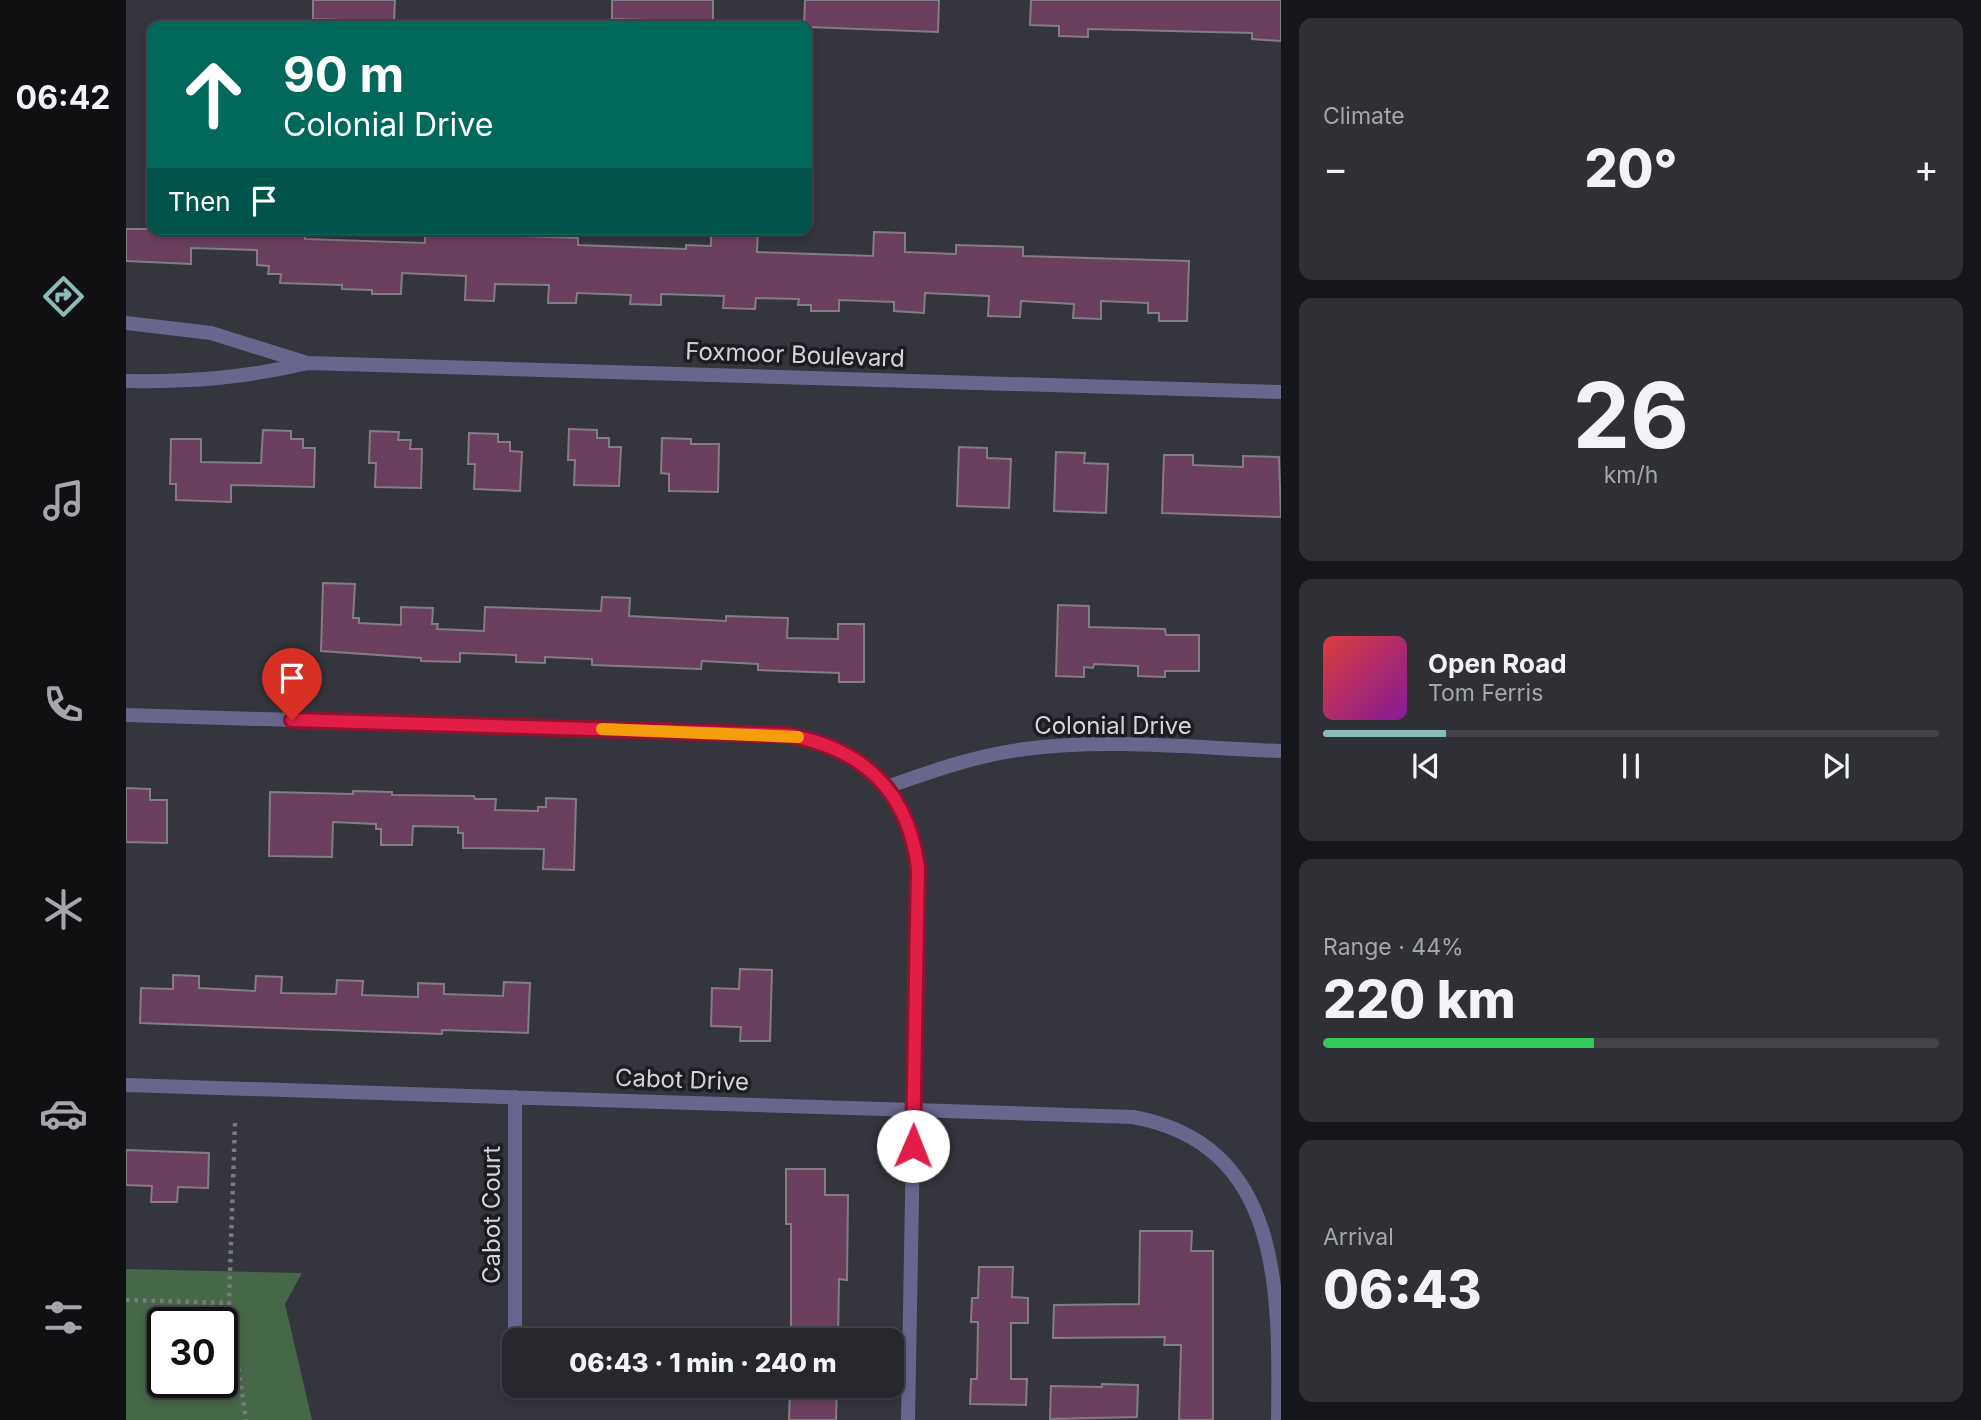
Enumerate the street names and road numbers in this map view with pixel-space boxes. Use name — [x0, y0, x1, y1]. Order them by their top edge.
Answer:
street label: Foxmoor Boulevard — [685, 336, 905, 373]
street label: Colonial Drive — [1034, 711, 1192, 740]
street label: Cabot Drive — [614, 1063, 750, 1096]
street label: Cabot Court — [477, 1146, 506, 1284]

